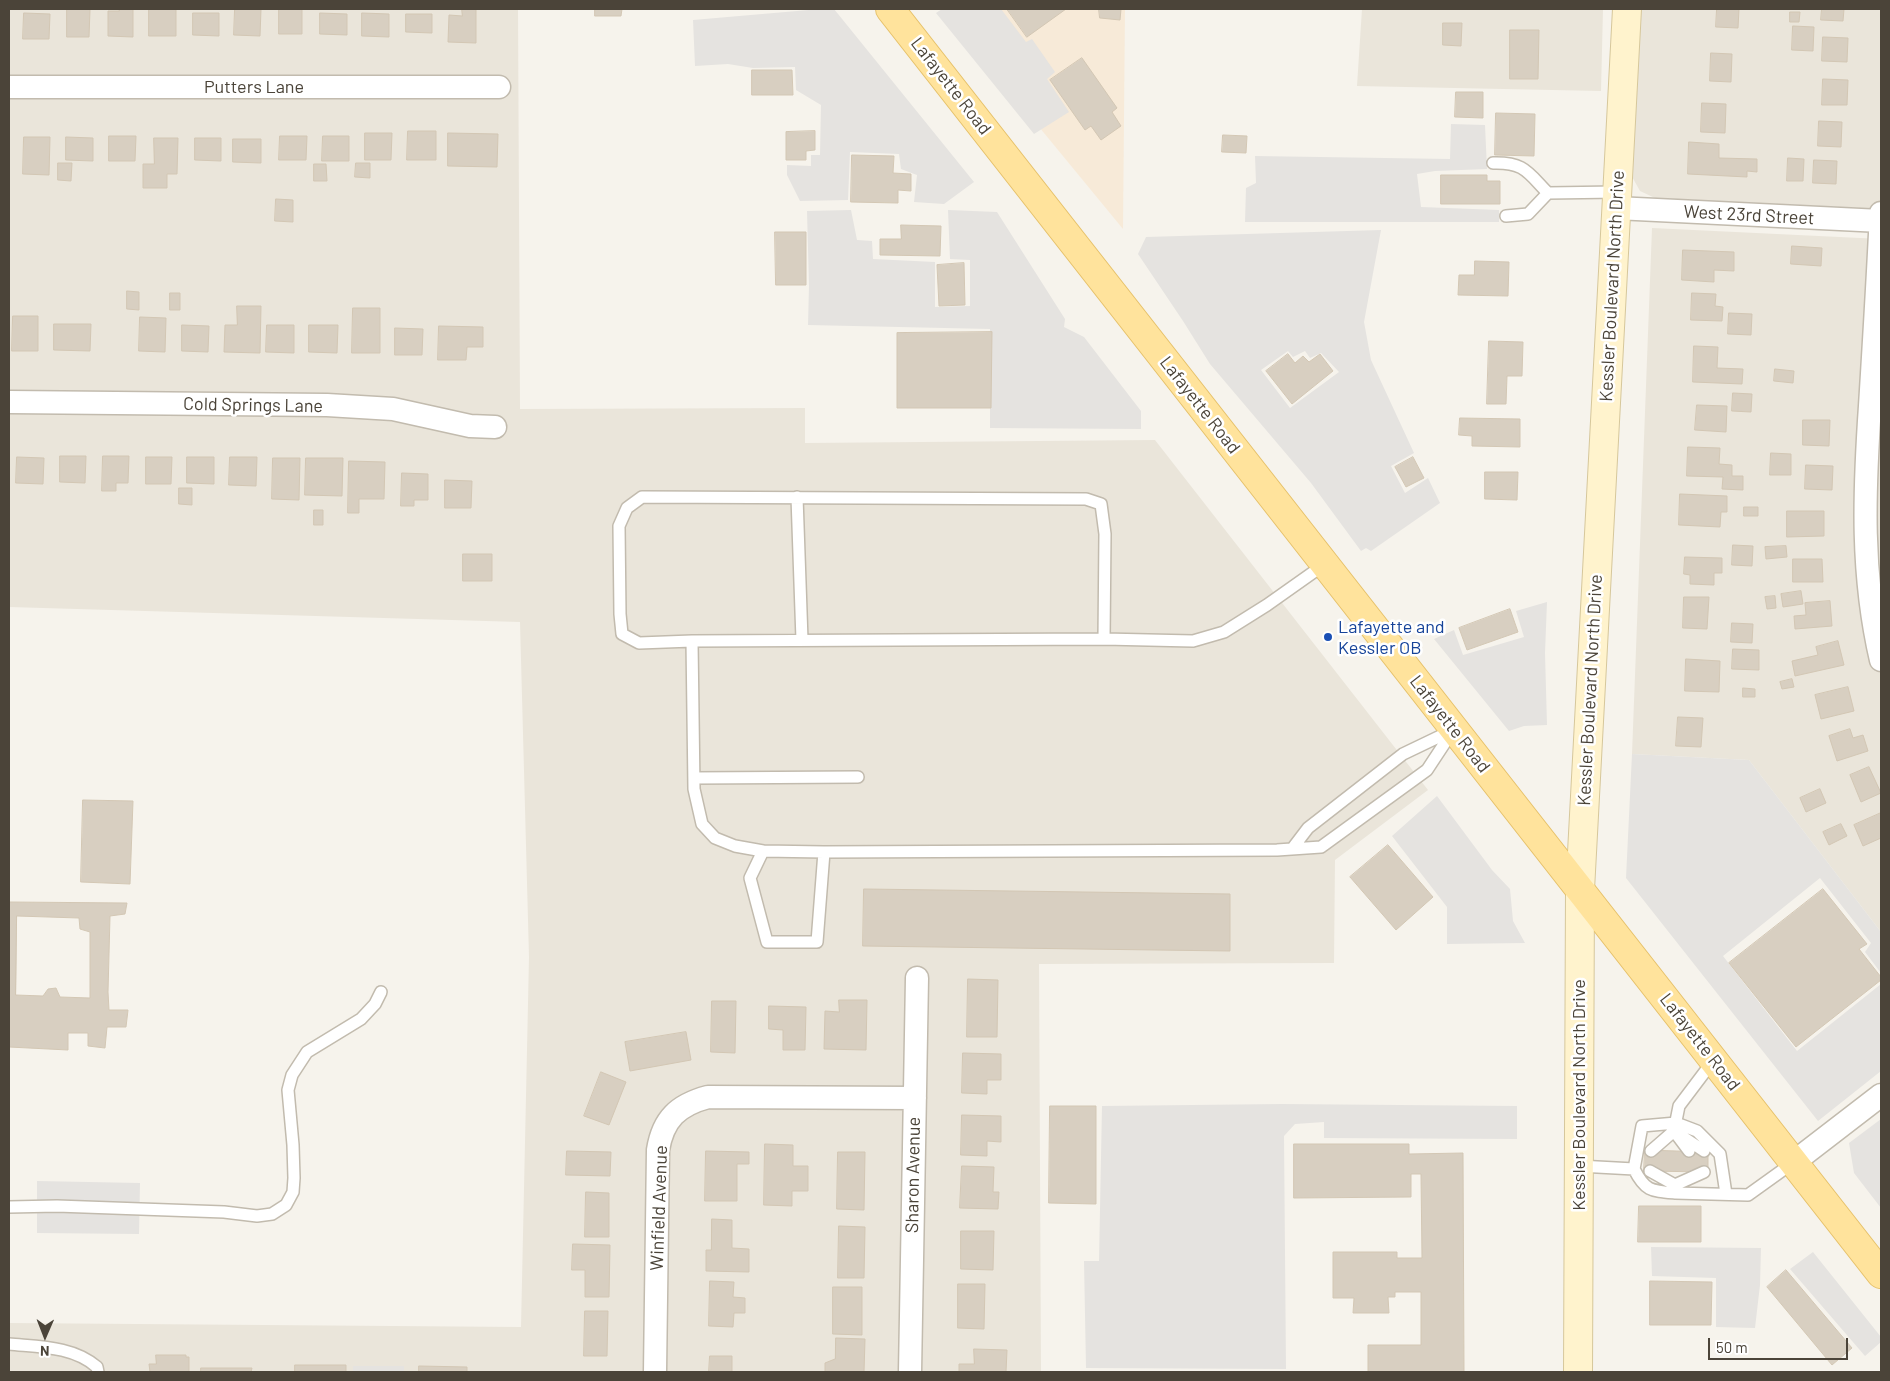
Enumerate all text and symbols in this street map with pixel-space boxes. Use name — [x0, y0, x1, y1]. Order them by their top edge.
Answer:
street label: Lafayette Road — [906, 33, 996, 139]
street label: Putters Lane — [204, 76, 304, 98]
street label: Kessler Boulevard North Drive — [1595, 170, 1629, 402]
street label: West 23rd Street — [1683, 201, 1815, 229]
street label: Lafayette Road — [1155, 352, 1245, 458]
street label: Cold Springs Lane — [183, 393, 323, 417]
street label: Kessler Boulevard North Drive — [1573, 574, 1607, 806]
place label: Lafayette and Kessler OB — [1338, 616, 1445, 659]
marker: Lafayette and Kessler OB — [1322, 631, 1334, 643]
street label: Lafayette Road — [1405, 671, 1495, 777]
street label: Kessler Boulevard North Drive — [1568, 979, 1590, 1211]
street label: Lafayette Road — [1655, 989, 1745, 1095]
street label: Sharon Avenue — [901, 1117, 925, 1233]
street label: Winfield Avenue — [646, 1145, 672, 1271]
north arrow — [20, 1311, 70, 1361]
scale bar — [1710, 1328, 1850, 1360]
text: 50 m — [1716, 1338, 1748, 1356]
text: N — [40, 1343, 50, 1360]

